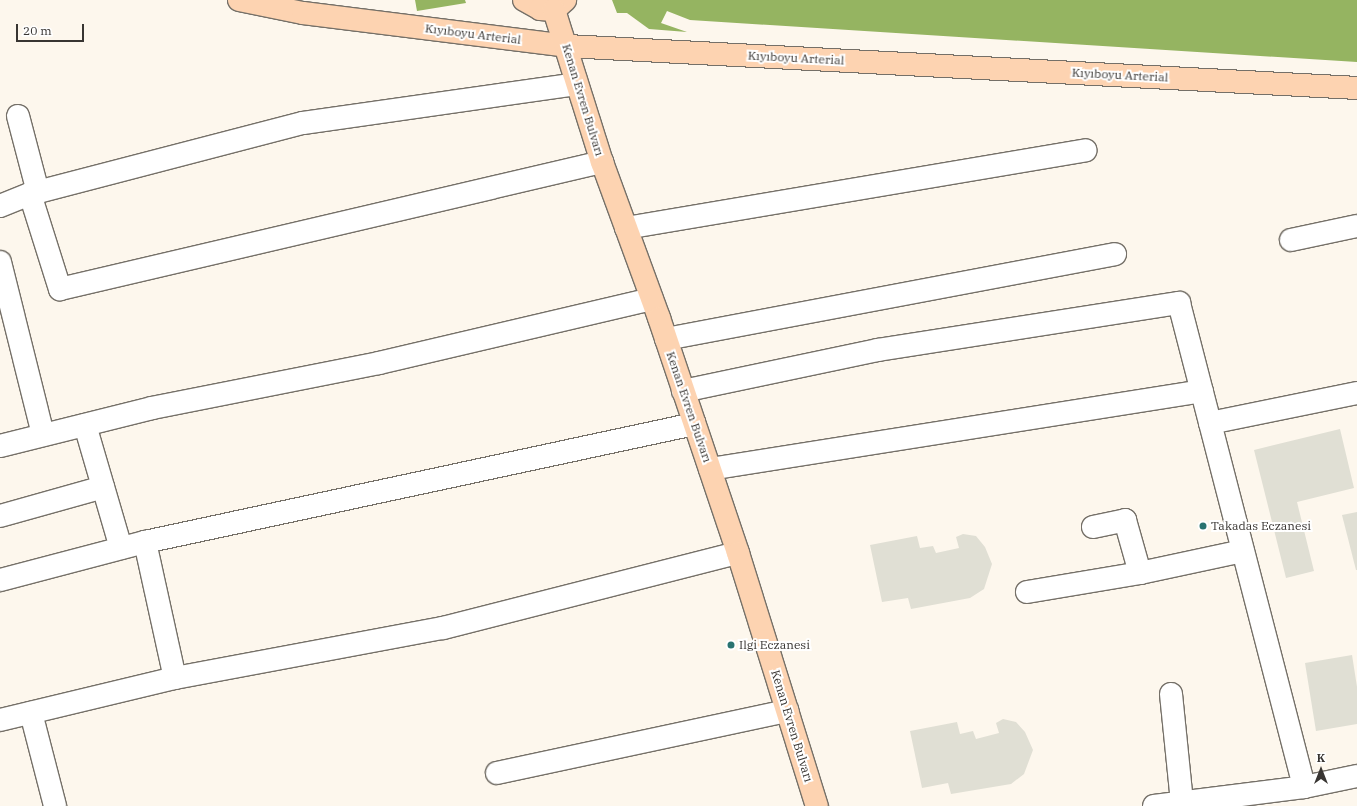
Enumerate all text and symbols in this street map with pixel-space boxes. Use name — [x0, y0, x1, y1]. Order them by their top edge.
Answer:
scale bar — [18, 16, 86, 42]
street label: Kıyıboyu Arterial — [424, 21, 522, 47]
text: 20 m — [23, 23, 52, 38]
street label: Kenan Evren Bulvarı — [559, 42, 607, 158]
street label: Kıyıboyu Arterial — [747, 48, 845, 68]
street label: Kıyıboyu Arterial — [1071, 65, 1169, 85]
street label: Kenan Evren Bulvarı — [663, 350, 715, 464]
place label: Takadas Eczanesi — [1211, 519, 1311, 533]
marker: Takadas Eczanesi — [1198, 521, 1208, 531]
place label: Ilgi Eczanesi — [739, 638, 810, 652]
marker: Ilgi Eczanesi — [726, 640, 736, 650]
street label: Kenan Evren Bulvarı — [768, 668, 816, 784]
north arrow — [1301, 750, 1341, 790]
text: K — [1317, 751, 1325, 765]

